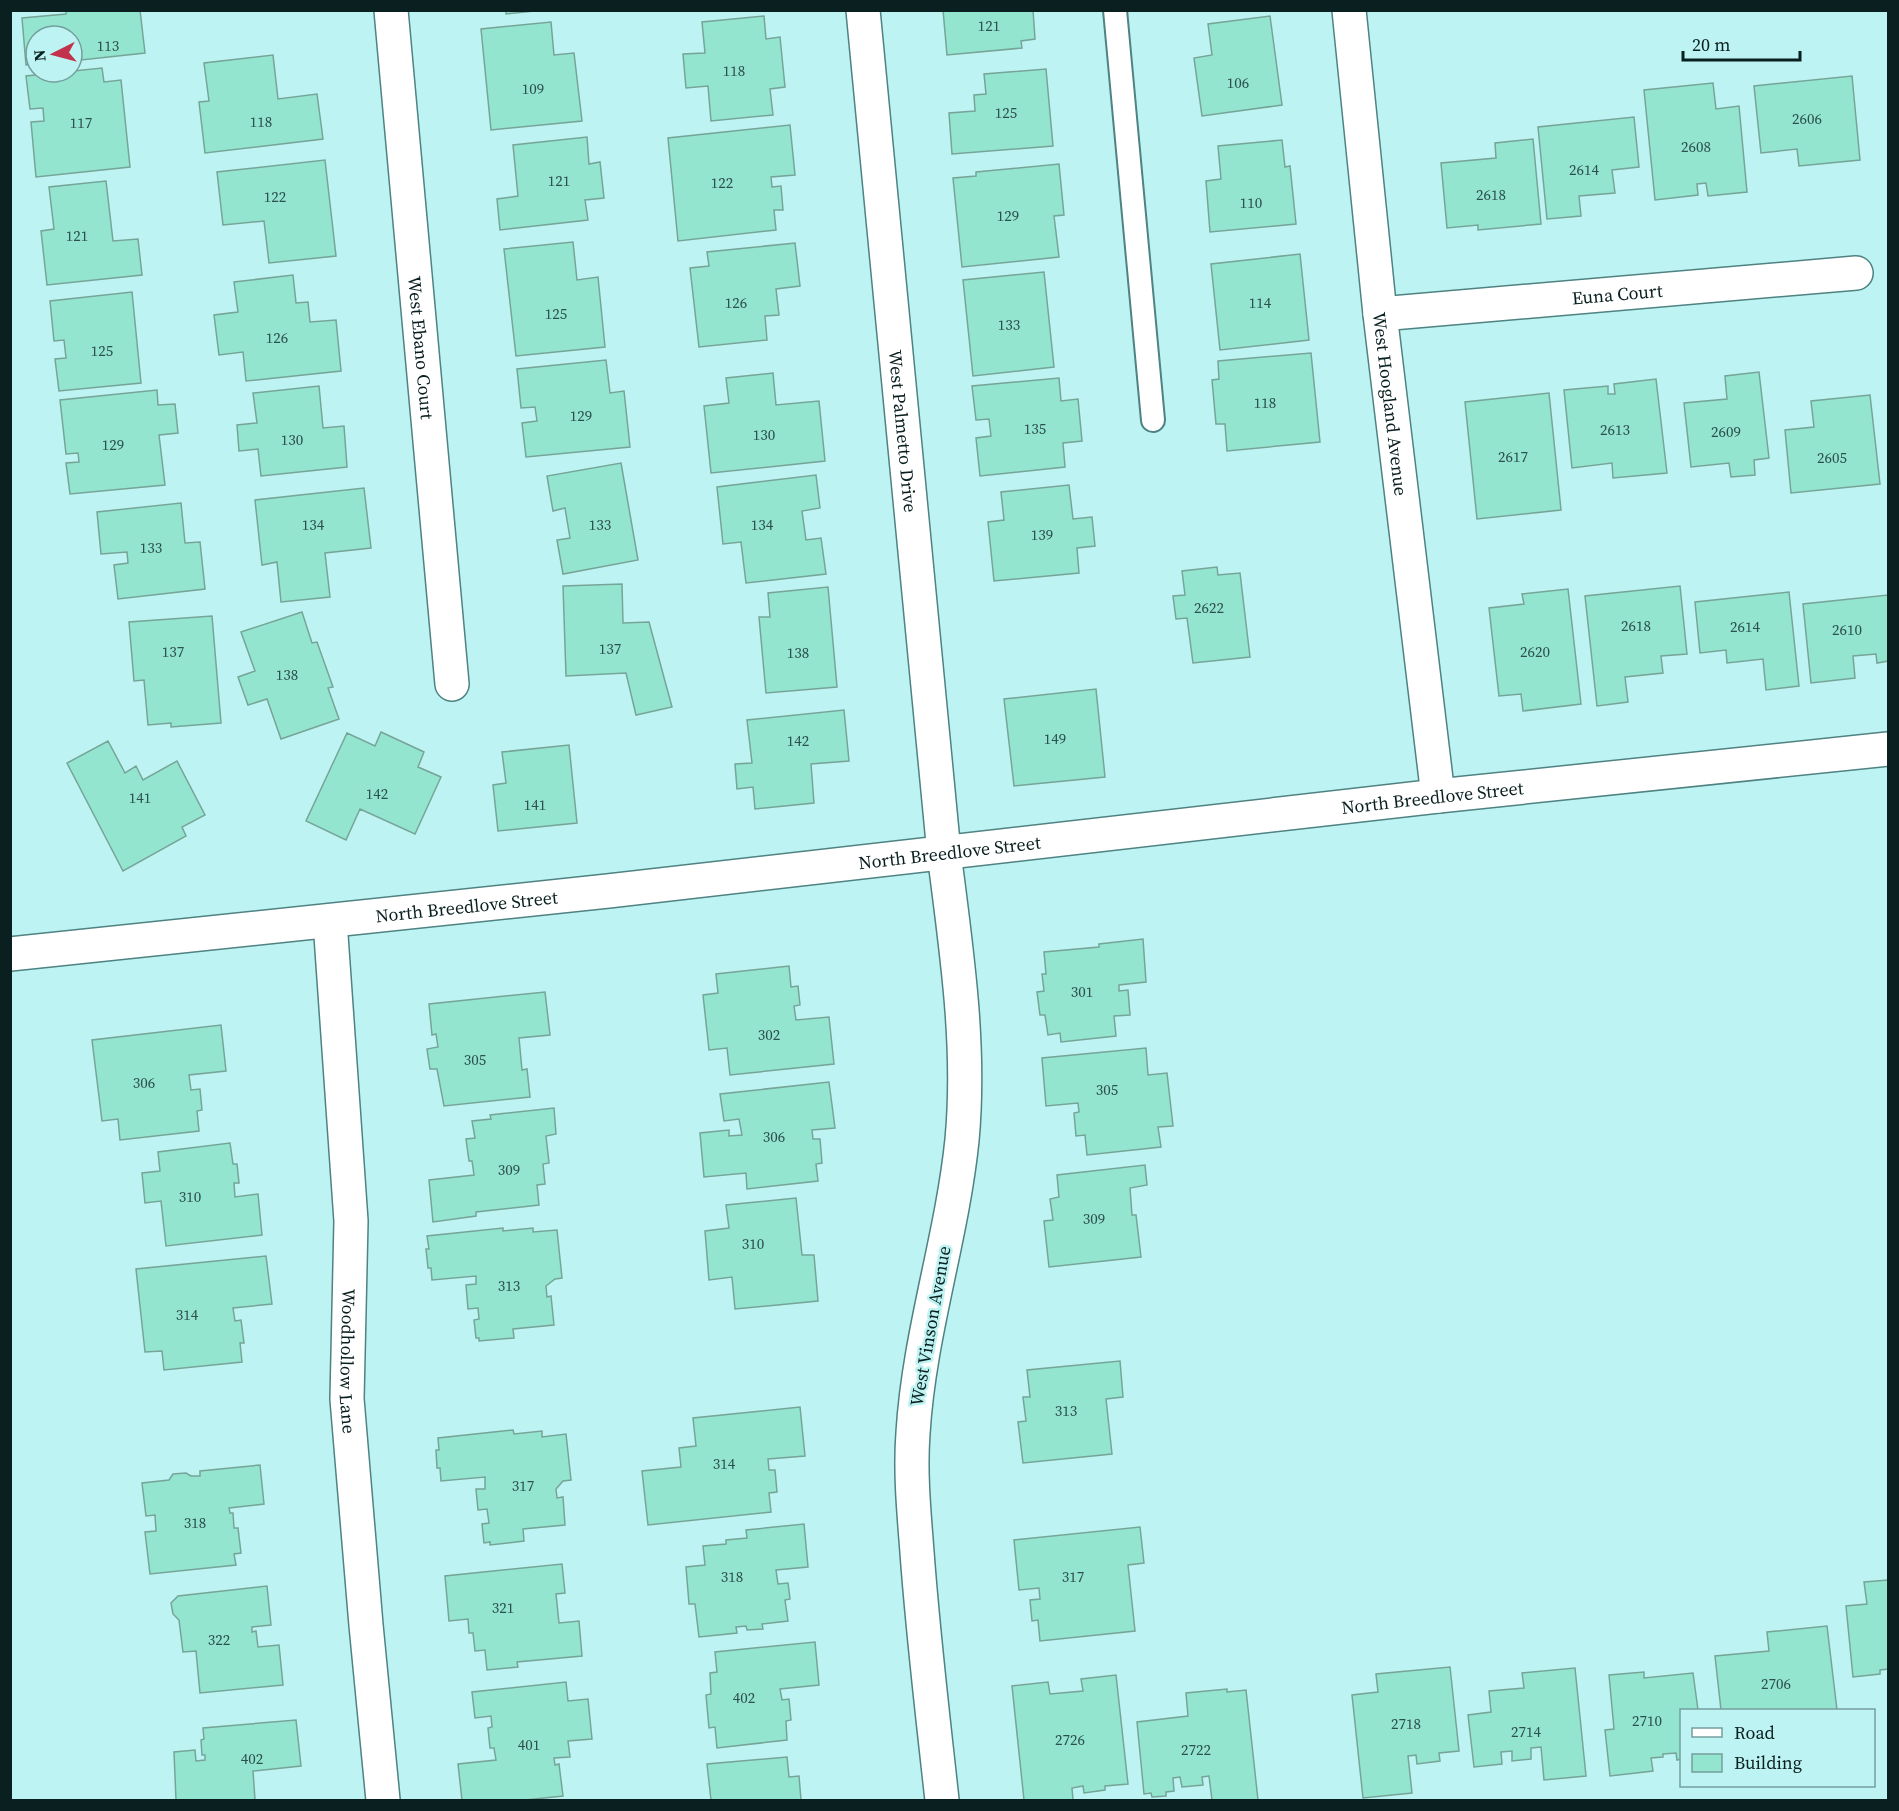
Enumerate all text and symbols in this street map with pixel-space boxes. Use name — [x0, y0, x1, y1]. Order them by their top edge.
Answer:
house number: 121 — [978, 15, 1000, 36]
north arrow — [24, 24, 84, 84]
scale bar — [1683, 24, 1800, 62]
text: 20 m — [1692, 32, 1730, 57]
house number: 113 — [97, 35, 119, 56]
text: N — [27, 48, 51, 63]
house number: 118 — [723, 60, 745, 81]
house number: 106 — [1227, 72, 1249, 93]
house number: 109 — [522, 78, 544, 99]
house number: 125 — [995, 102, 1017, 123]
house number: 2606 — [1792, 108, 1822, 129]
house number: 118 — [250, 111, 272, 132]
house number: 117 — [70, 112, 92, 133]
house number: 2608 — [1681, 136, 1711, 157]
house number: 2614 — [1569, 159, 1599, 180]
house number: 121 — [548, 170, 570, 191]
house number: 122 — [711, 172, 733, 193]
house number: 2618 — [1476, 184, 1506, 205]
house number: 122 — [264, 186, 286, 207]
house number: 110 — [1240, 192, 1262, 213]
house number: 129 — [997, 205, 1019, 226]
house number: 121 — [66, 225, 88, 246]
street label: West Ebano Court — [403, 275, 441, 421]
street label: Euna Court — [1571, 277, 1664, 310]
house number: 126 — [725, 292, 747, 313]
house number: 114 — [1249, 292, 1272, 313]
house number: 125 — [545, 303, 567, 324]
street label: West Hoogland Avenue — [1367, 311, 1414, 497]
house number: 133 — [998, 314, 1020, 335]
house number: 126 — [266, 327, 288, 348]
house number: 125 — [91, 340, 113, 361]
street label: West Palmetto Drive — [883, 349, 924, 513]
house number: 118 — [1254, 392, 1276, 413]
house number: 129 — [570, 405, 592, 426]
house number: 135 — [1024, 418, 1046, 439]
house number: 2613 — [1600, 419, 1630, 440]
house number: 2609 — [1711, 421, 1741, 442]
house number: 130 — [753, 424, 775, 445]
house number: 130 — [281, 429, 303, 450]
house number: 129 — [102, 434, 124, 455]
house number: 2617 — [1498, 446, 1528, 467]
house number: 2605 — [1817, 447, 1847, 468]
house number: 134 — [302, 514, 325, 535]
house number: 133 — [589, 514, 611, 535]
house number: 134 — [751, 514, 774, 535]
house number: 139 — [1031, 524, 1053, 545]
house number: 133 — [140, 537, 162, 558]
house number: 2622 — [1194, 597, 1224, 618]
house number: 2618 — [1621, 615, 1651, 636]
house number: 2614 — [1730, 616, 1760, 637]
house number: 2610 — [1832, 619, 1862, 640]
house number: 137 — [599, 638, 621, 659]
house number: 137 — [162, 641, 184, 662]
house number: 2620 — [1520, 641, 1550, 662]
house number: 138 — [787, 642, 809, 663]
house number: 138 — [276, 664, 298, 685]
house number: 149 — [1044, 728, 1066, 749]
house number: 142 — [787, 730, 809, 751]
street label: North Breedlove Street — [1340, 775, 1525, 819]
house number: 142 — [366, 783, 388, 804]
house number: 141 — [129, 787, 151, 808]
house number: 141 — [524, 794, 546, 815]
street label: North Breedlove Street — [857, 829, 1042, 875]
street label: North Breedlove Street — [374, 884, 559, 928]
house number: 301 — [1071, 981, 1093, 1002]
house number: 302 — [758, 1024, 780, 1045]
house number: 305 — [464, 1049, 486, 1070]
house number: 306 — [133, 1072, 155, 1093]
house number: 305 — [1096, 1079, 1118, 1100]
house number: 306 — [763, 1126, 785, 1147]
house number: 309 — [498, 1159, 520, 1180]
house number: 310 — [179, 1186, 201, 1207]
house number: 309 — [1083, 1208, 1105, 1229]
house number: 310 — [742, 1233, 764, 1254]
street label: West Vinson Avenue — [904, 1244, 956, 1408]
house number: 313 — [498, 1275, 520, 1296]
street label: Woodhollow Lane — [334, 1288, 362, 1435]
house number: 314 — [176, 1304, 199, 1325]
house number: 313 — [1055, 1400, 1077, 1421]
house number: 314 — [713, 1453, 736, 1474]
house number: 317 — [512, 1475, 534, 1496]
house number: 318 — [184, 1512, 206, 1533]
house number: 318 — [721, 1566, 743, 1587]
house number: 317 — [1062, 1566, 1084, 1587]
house number: 321 — [492, 1597, 514, 1618]
house number: 322 — [208, 1629, 230, 1650]
house number: 2706 — [1761, 1673, 1791, 1694]
house number: 402 — [733, 1687, 755, 1708]
legend — [1680, 1709, 1875, 1787]
house number: 2710 — [1632, 1710, 1662, 1731]
house number: 2718 — [1391, 1713, 1421, 1734]
text: Road — [1734, 1720, 1775, 1745]
house number: 2714 — [1511, 1721, 1541, 1742]
house number: 2726 — [1055, 1729, 1085, 1750]
house number: 401 — [518, 1734, 540, 1755]
house number: 2722 — [1181, 1739, 1211, 1760]
house number: 402 — [241, 1748, 263, 1769]
text: Building — [1734, 1750, 1802, 1775]

